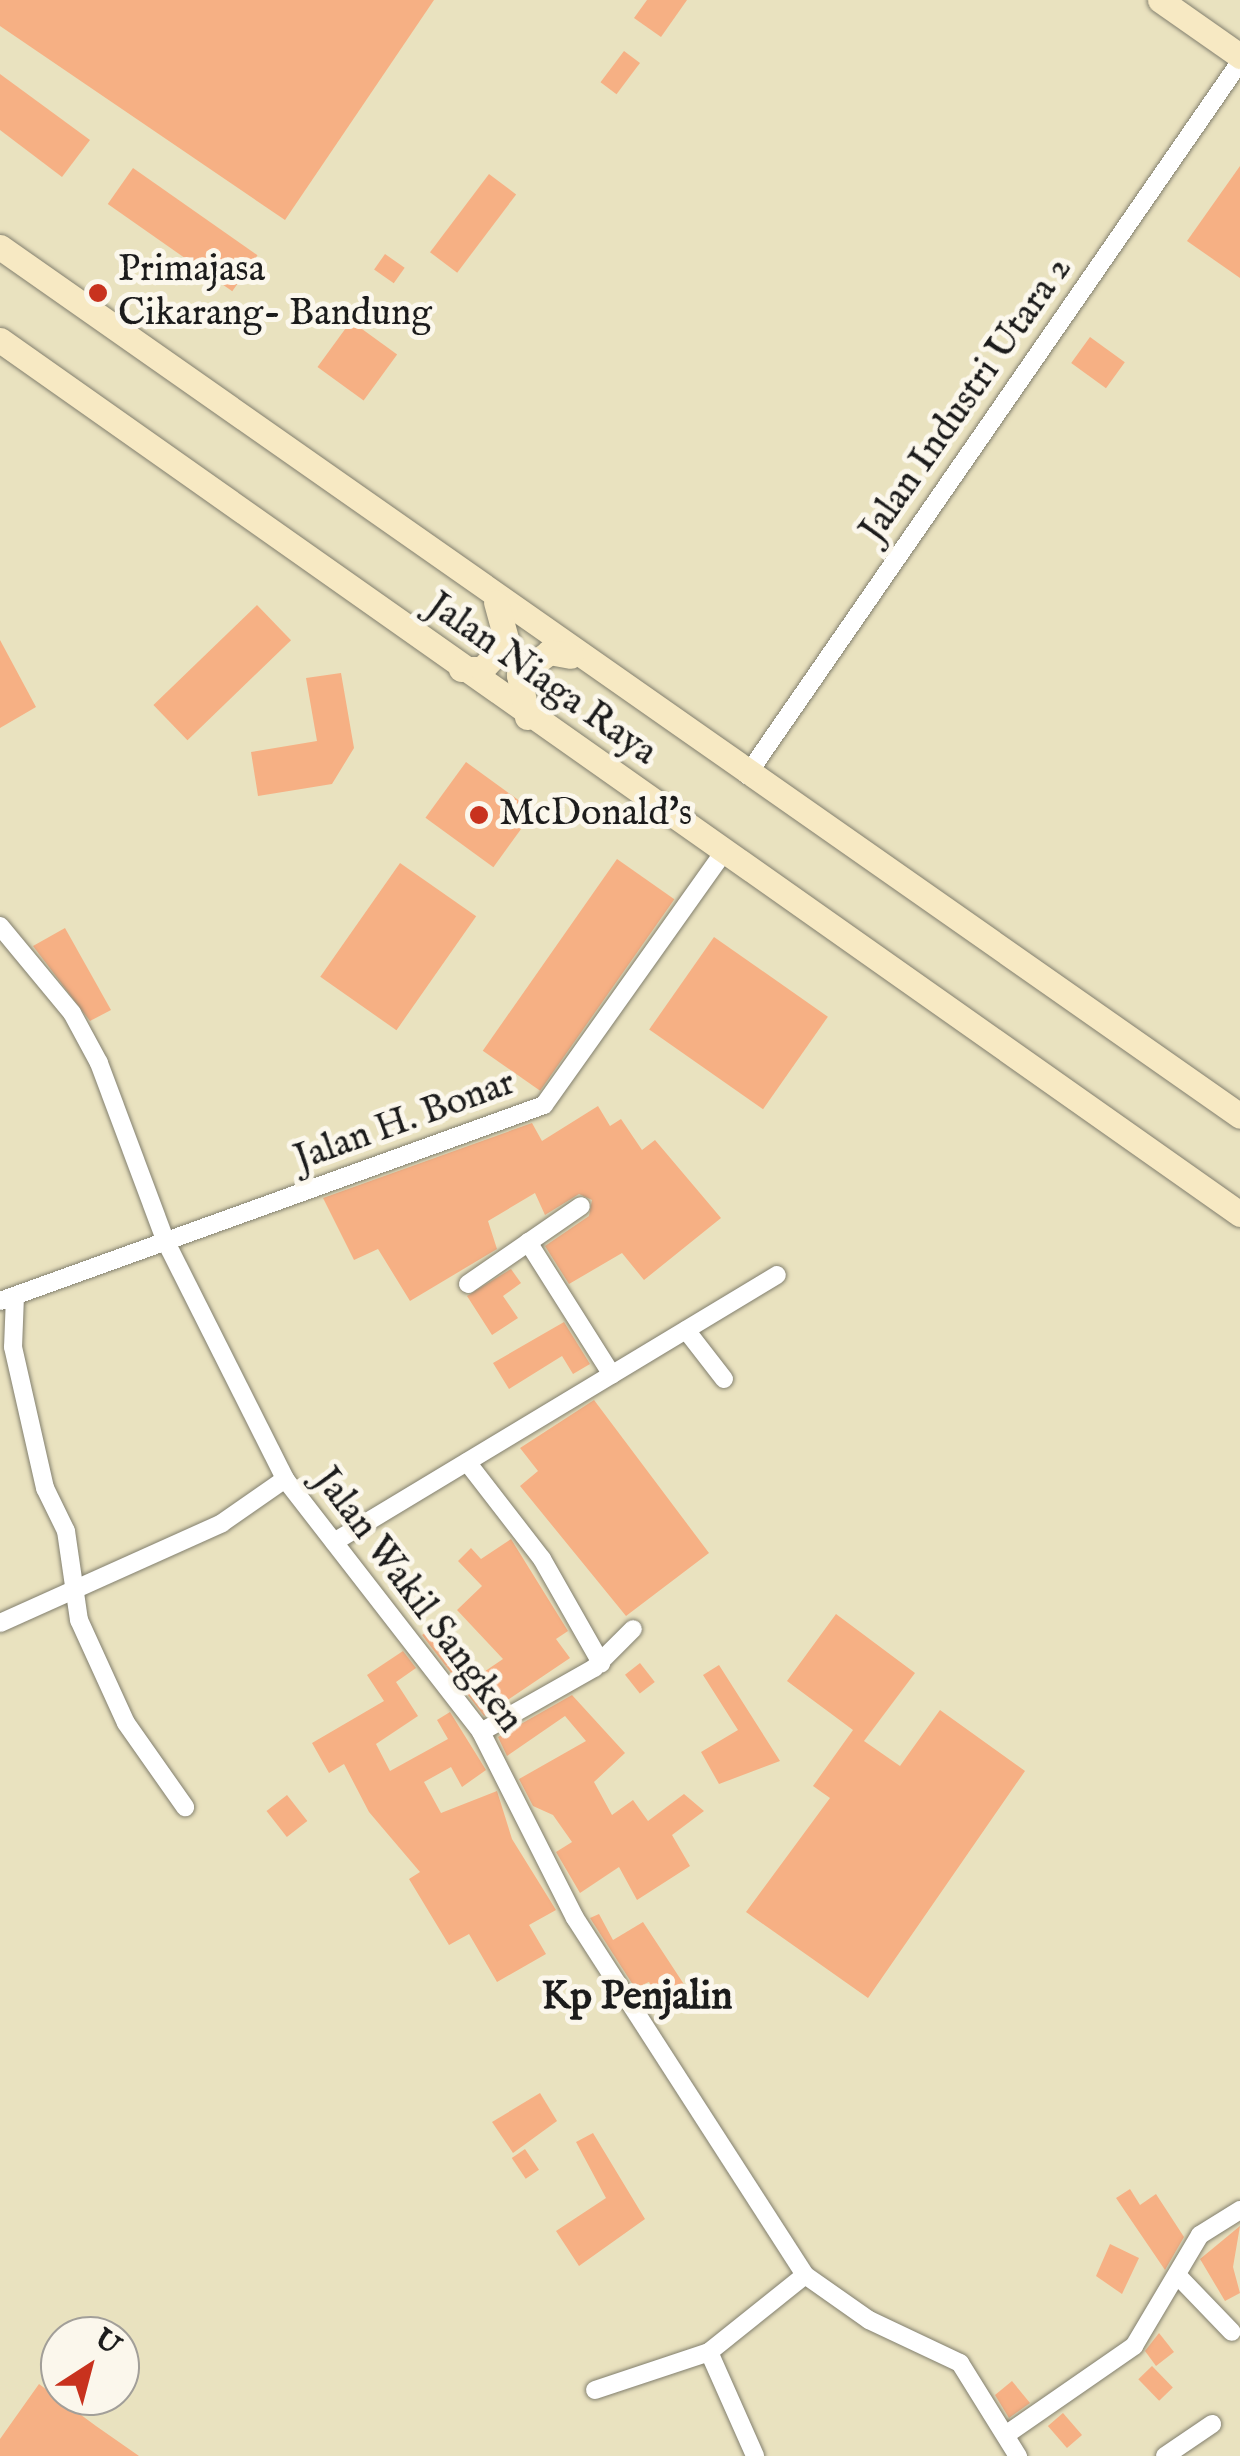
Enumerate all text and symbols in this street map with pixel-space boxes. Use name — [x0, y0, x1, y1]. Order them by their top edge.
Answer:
place label: Primajasa Cikarang- Bandung — [118, 248, 432, 338]
street label: Jalan Industri Utara 2 — [851, 248, 1083, 552]
marker: Primajasa Cikarang- Bandung — [87, 282, 109, 304]
street label: Jalan Niaga Raya — [417, 584, 665, 776]
place label: McDonald's — [499, 792, 692, 838]
marker: McDonald's — [468, 804, 490, 826]
street label: Jalan H. Bonar — [288, 1061, 522, 1183]
street label: Jalan Wakil Sangken — [302, 1459, 532, 1743]
district label: Kp Penjalin — [541, 1974, 733, 2022]
north arrow — [40, 2316, 140, 2416]
text: U — [87, 2322, 127, 2364]

